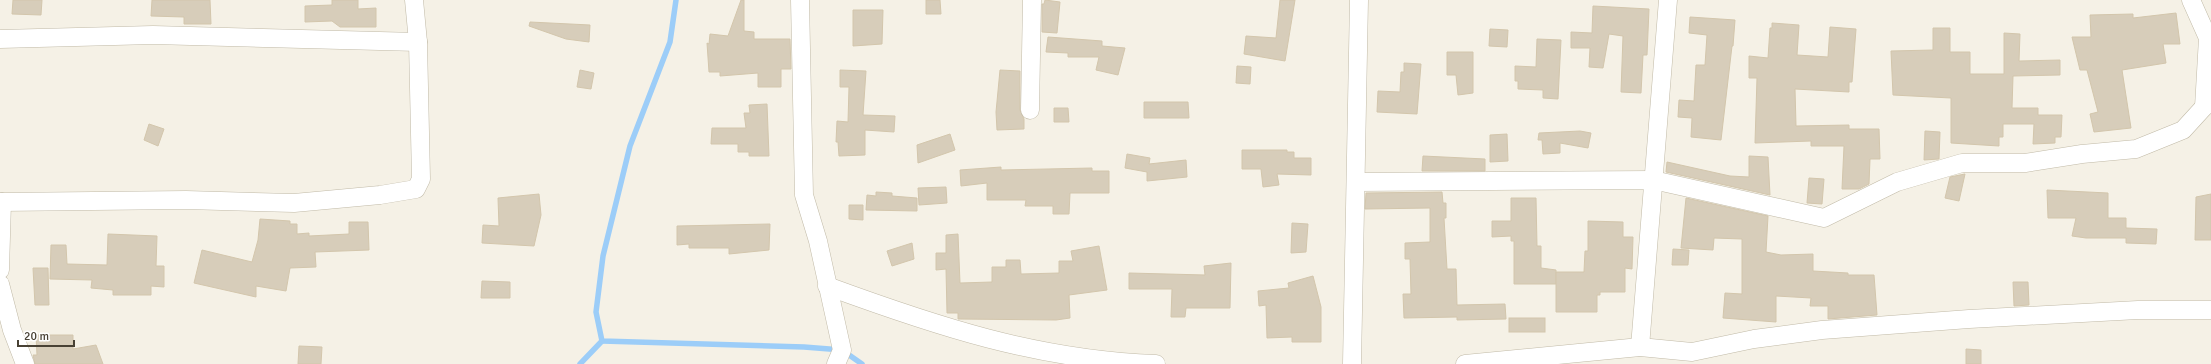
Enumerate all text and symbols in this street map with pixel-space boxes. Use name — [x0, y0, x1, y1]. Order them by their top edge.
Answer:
scale bar — [18, 322, 74, 348]
text: 20 m — [24, 329, 49, 344]

